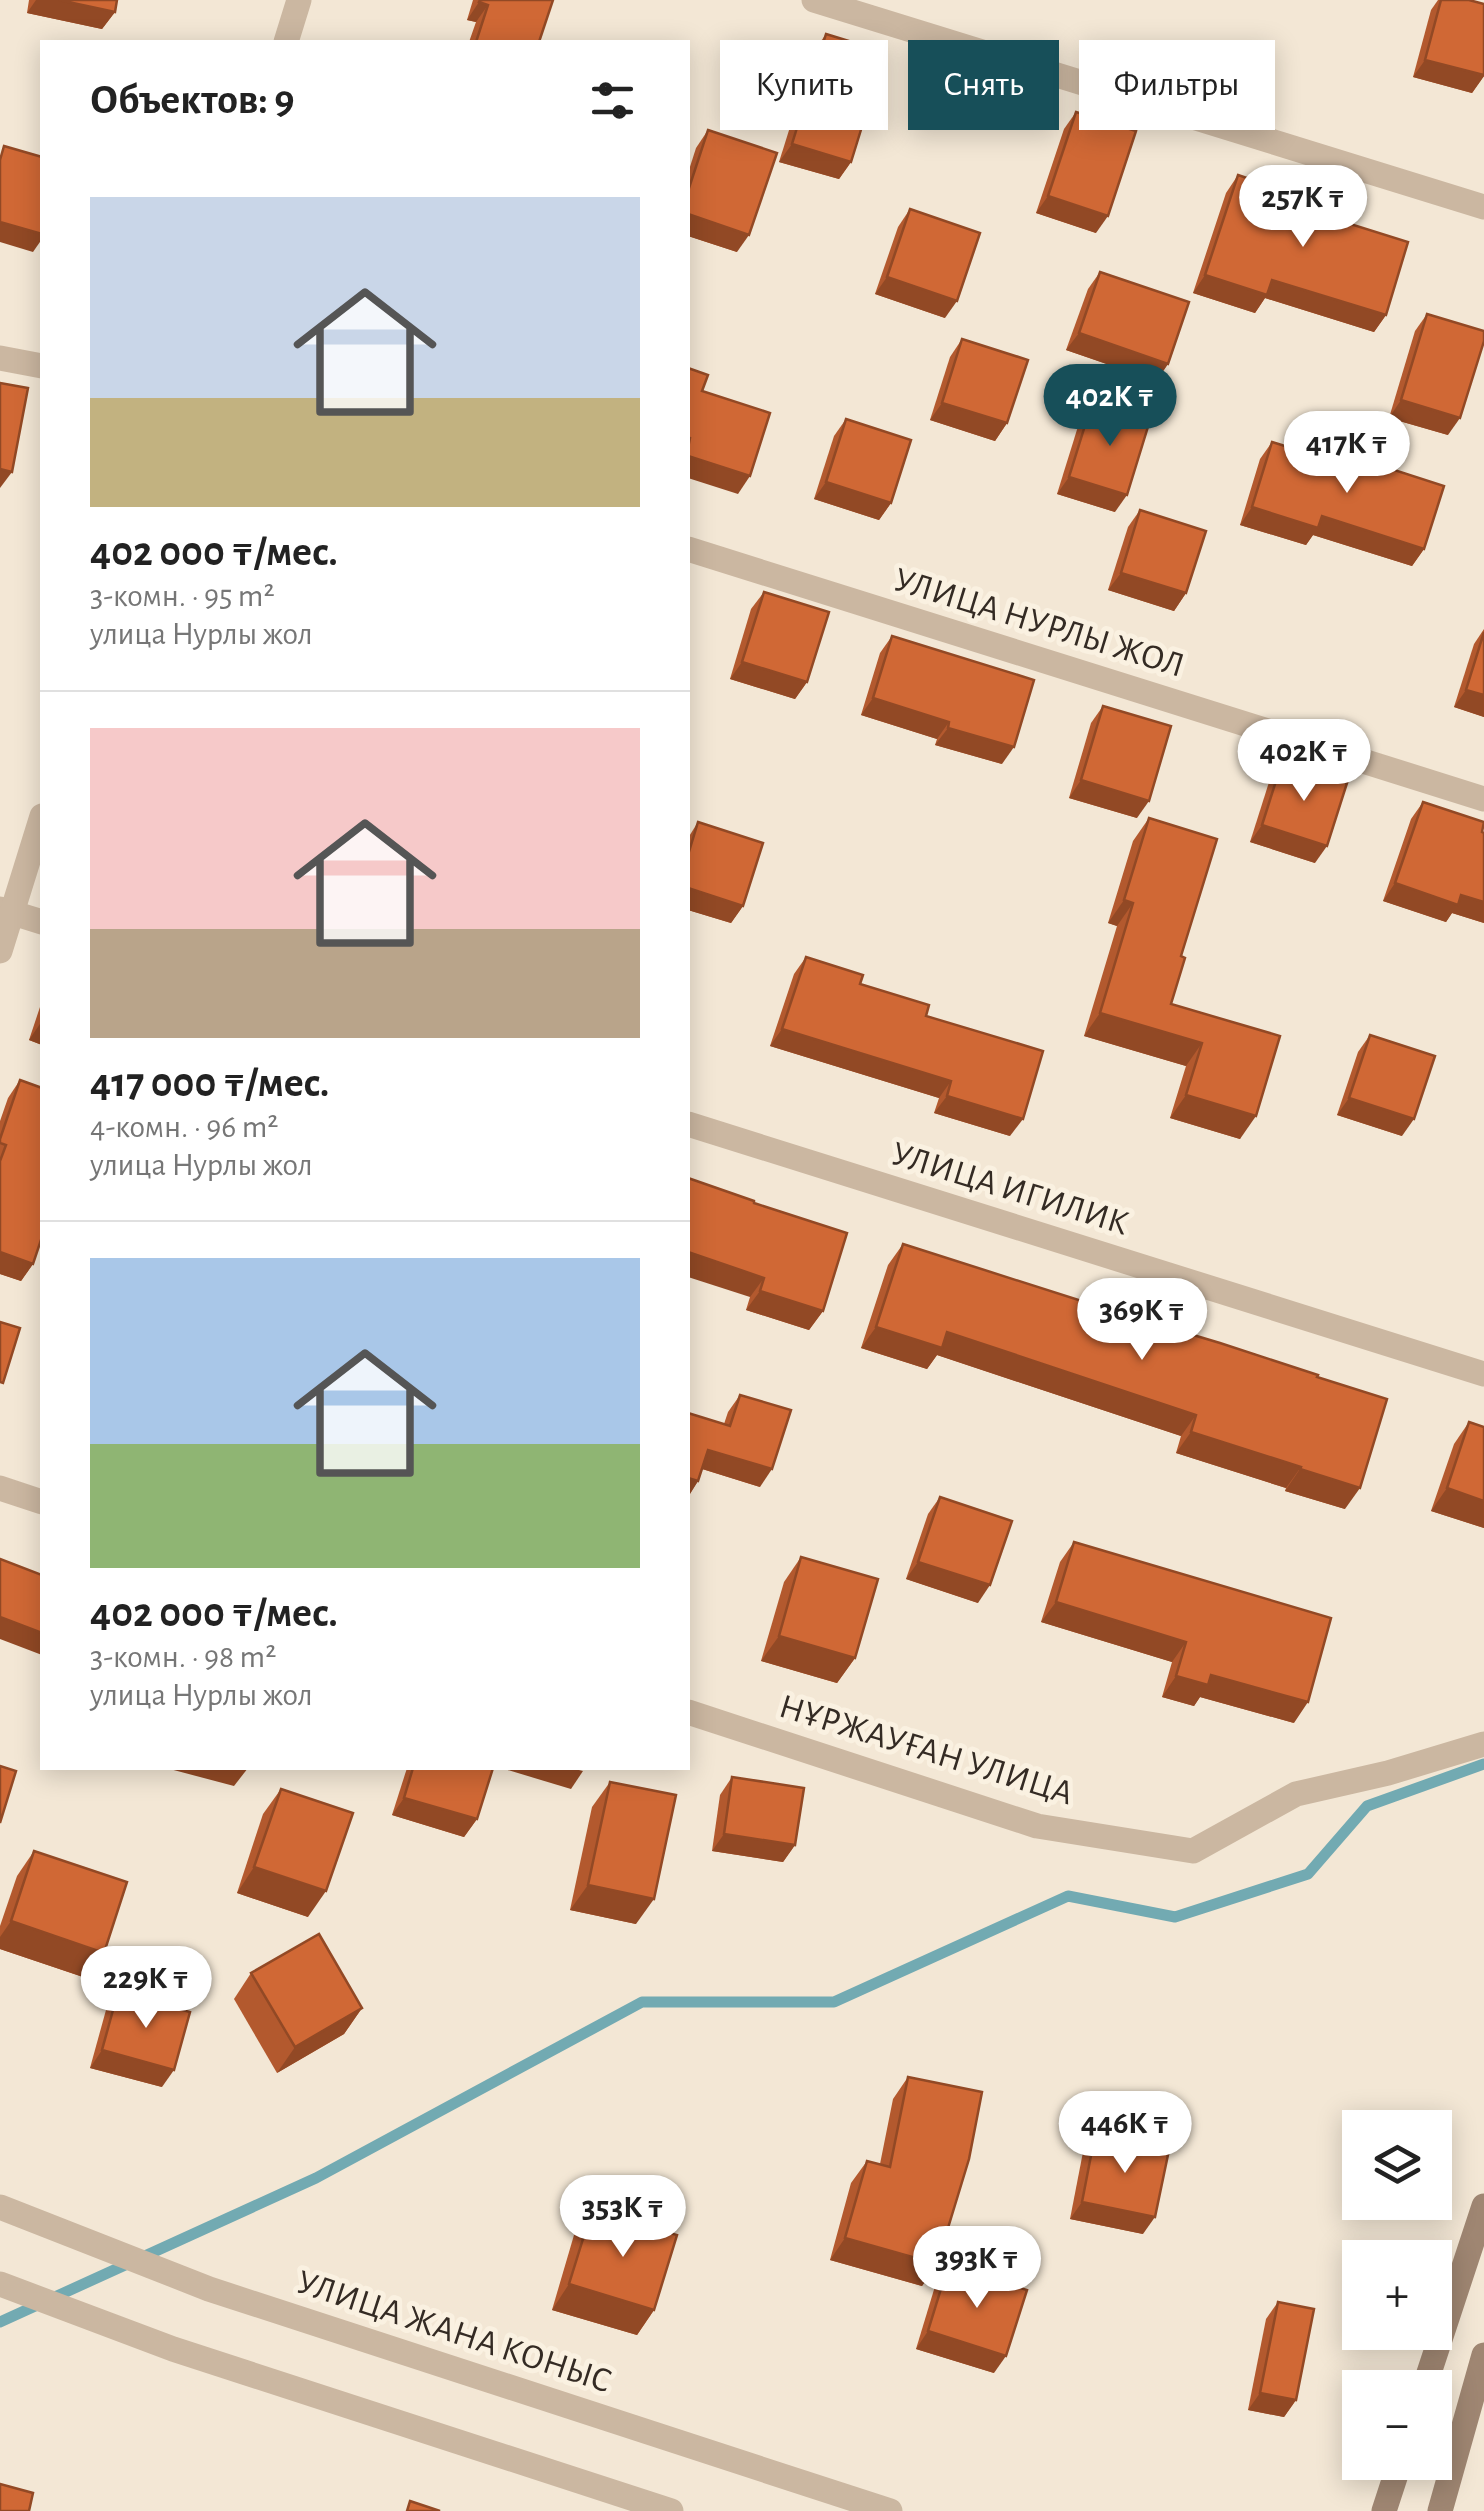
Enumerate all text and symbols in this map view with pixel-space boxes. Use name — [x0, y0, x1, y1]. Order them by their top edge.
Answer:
chip: Купить — [720, 40, 888, 130]
chip: Снять — [908, 40, 1059, 130]
chip: Фильтры — [1079, 40, 1275, 130]
icon: filters — [585, 73, 640, 128]
text: Объектов: 9 — [90, 79, 294, 121]
pin: 257K ₸ — [1222, 165, 1384, 250]
text: 257K ₸ — [1261, 181, 1345, 213]
icon: home — [275, 262, 455, 442]
pin: 402K ₸ — [1029, 364, 1191, 449]
text: 402K ₸ — [1066, 380, 1154, 412]
pin: 417K ₸ — [1266, 411, 1428, 496]
text: 417K ₸ — [1306, 427, 1388, 459]
text: 402 000 ₸/мес. — [90, 531, 338, 573]
street label: УЛИЦА НУРЛЫ ЖОЛ — [890, 562, 1188, 684]
text: 3-комн. · 95 m² — [90, 580, 275, 612]
text: улица Нурлы жол — [90, 618, 313, 650]
pin: 402K ₸ — [1223, 719, 1385, 804]
text: 402K ₸ — [1260, 735, 1348, 767]
icon: home — [275, 793, 455, 973]
text: 417 000 ₸/мес. — [90, 1062, 329, 1104]
text: 4-комн. · 96 m² — [90, 1111, 278, 1143]
street label: УЛИЦА ИГИЛИК — [887, 1136, 1133, 1242]
text: улица Нурлы жол — [90, 1149, 313, 1181]
pin: 369K ₸ — [1061, 1278, 1223, 1363]
text: 369K ₸ — [1099, 1294, 1185, 1326]
icon: home — [275, 1323, 455, 1503]
text: 402 000 ₸/мес. — [90, 1592, 338, 1634]
text: 3-комн. · 98 m² — [90, 1641, 276, 1673]
text: улица Нурлы жол — [90, 1679, 313, 1711]
street label: НҰРЖАУҒАН УЛИЦА — [775, 1689, 1077, 1811]
pin: 229K ₸ — [65, 1946, 227, 2031]
text: 229K ₸ — [103, 1962, 189, 1994]
pin: 446K ₸ — [1044, 2091, 1206, 2176]
text: 446K ₸ — [1081, 2107, 1169, 2139]
map controls — [1342, 2110, 1452, 2480]
button: layers — [1342, 2110, 1452, 2220]
pin: 353K ₸ — [542, 2175, 704, 2260]
text: 353K ₸ — [582, 2191, 664, 2223]
pin: 393K ₸ — [896, 2226, 1058, 2311]
button: + — [1342, 2240, 1452, 2350]
text: 393K ₸ — [935, 2242, 1019, 2274]
street label: УЛИЦА ЖАНА КОНЫС — [292, 2265, 616, 2399]
button: − — [1342, 2370, 1452, 2480]

